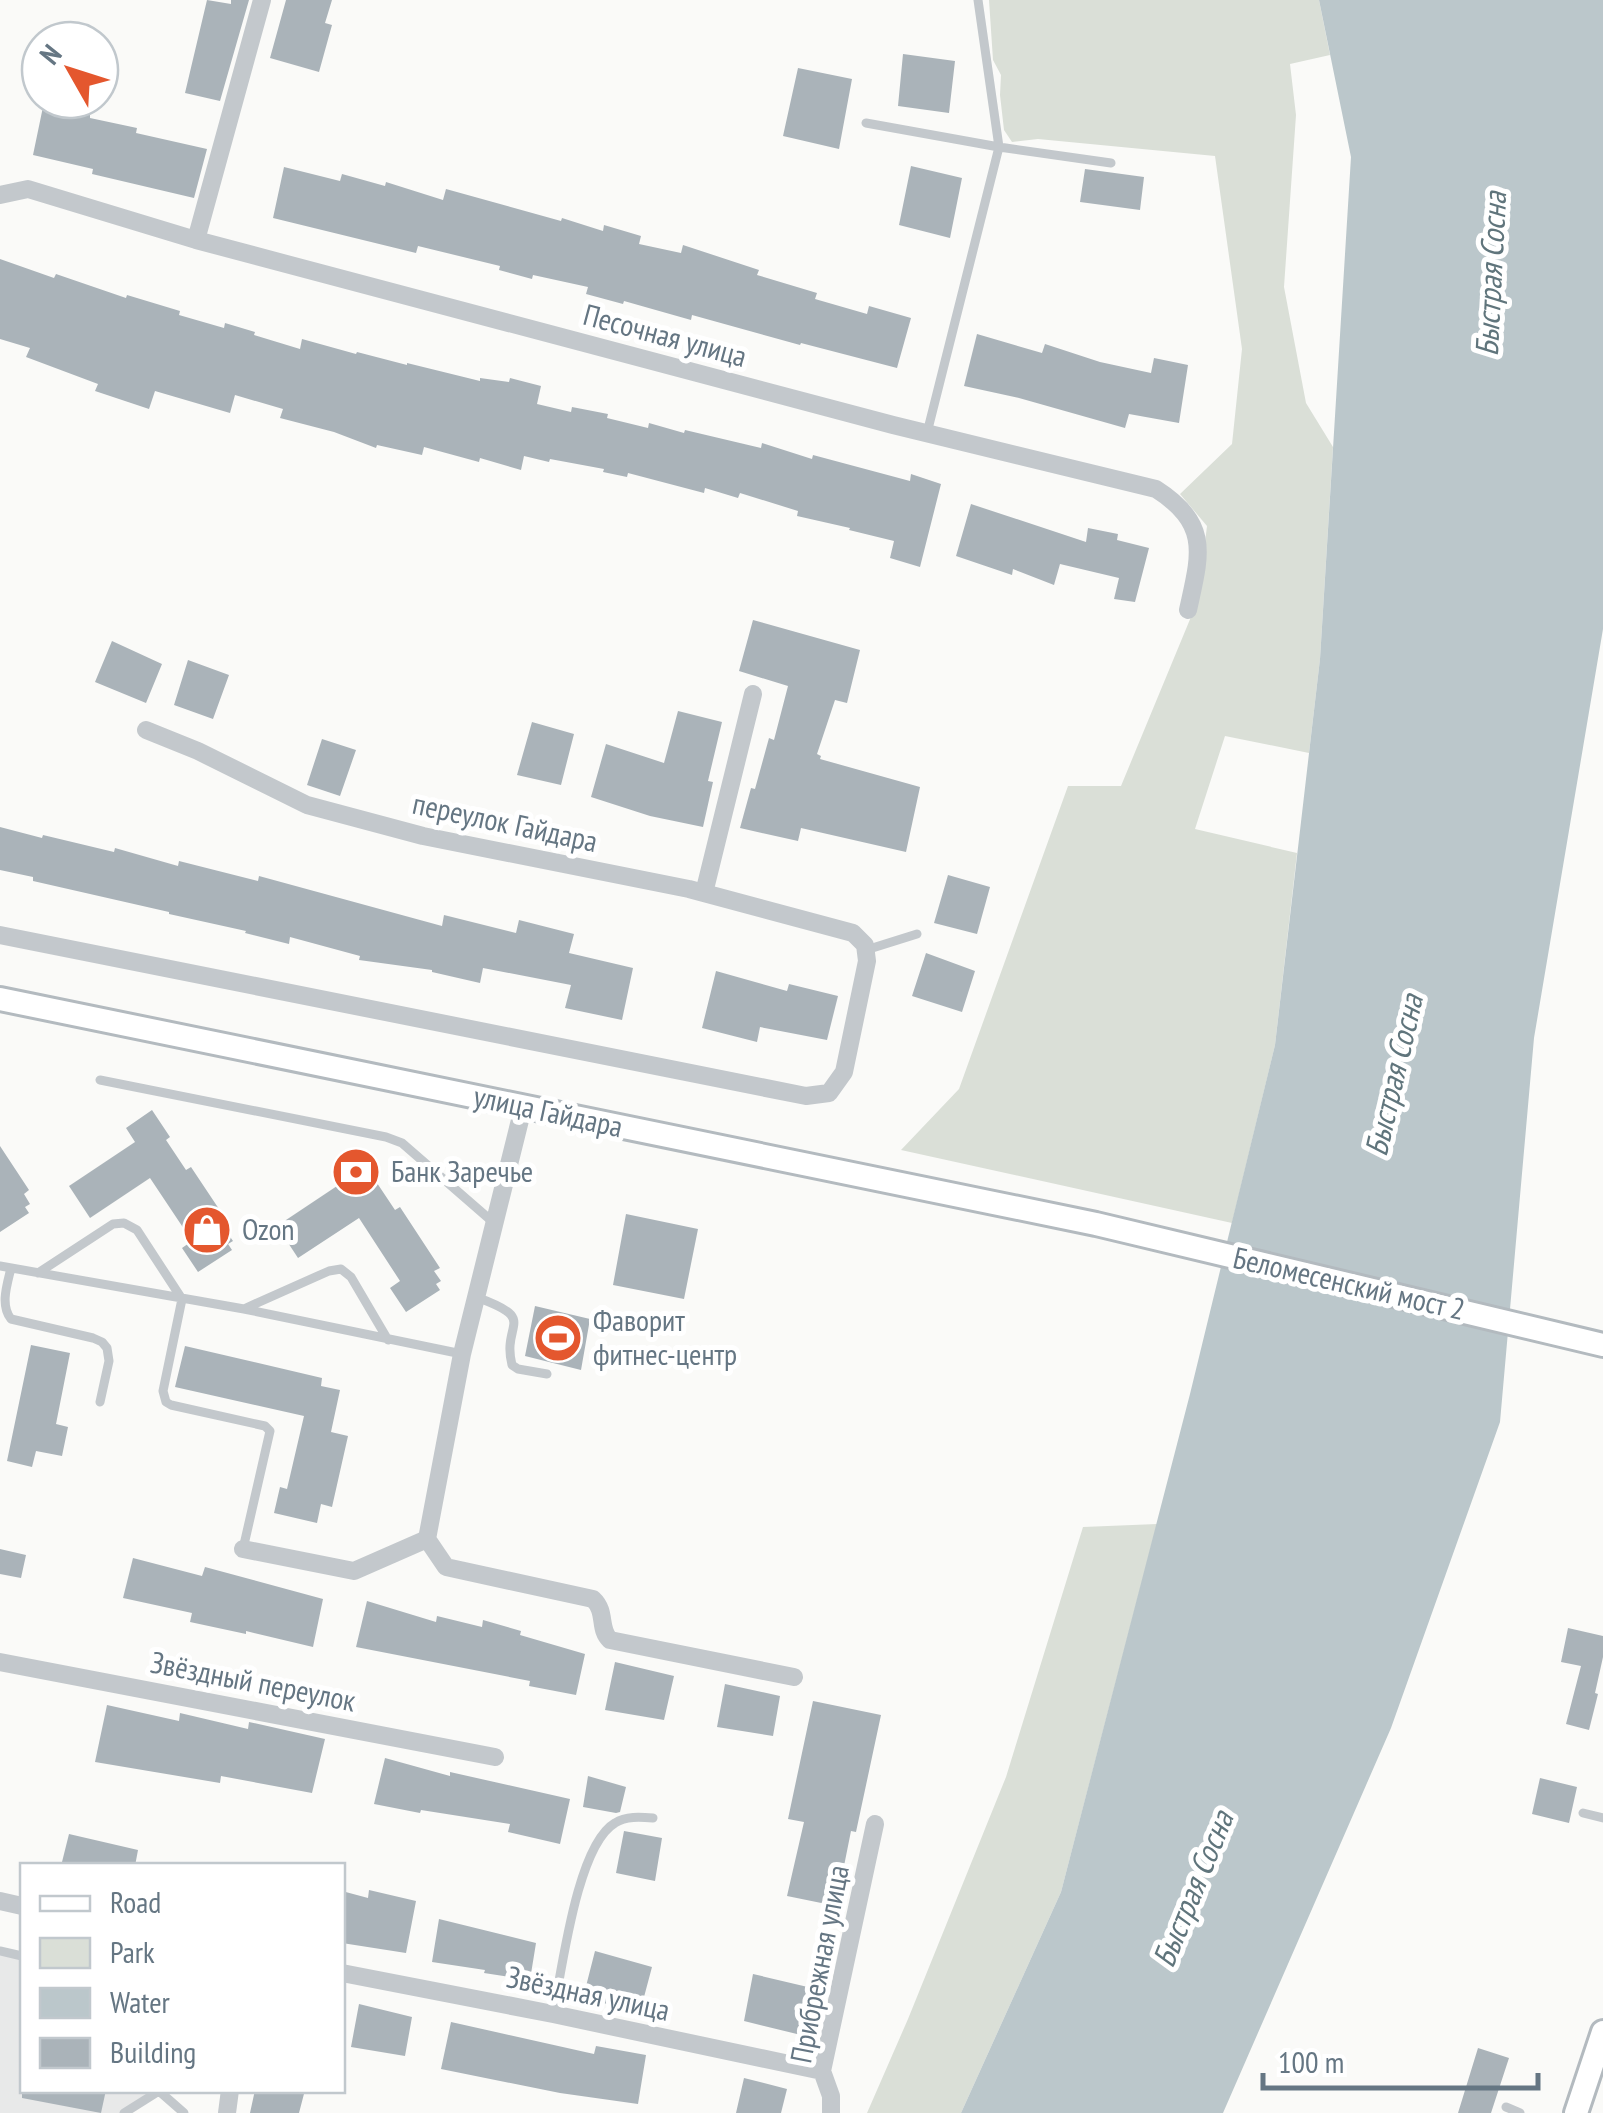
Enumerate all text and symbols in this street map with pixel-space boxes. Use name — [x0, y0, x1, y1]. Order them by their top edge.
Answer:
north arrow — [20, 20, 120, 120]
text: N — [31, 36, 69, 71]
water label: Быстрая Сосна — [1465, 189, 1515, 357]
street label: Песочная улица — [580, 294, 751, 375]
street label: переулок Гайдара — [409, 783, 601, 860]
water label: Быстрая Сосна — [1354, 988, 1432, 1160]
street label: улица Гайдара — [470, 1076, 626, 1145]
bank icon: Банк Заречье — [330, 1146, 382, 1198]
place label: Банк Заречье — [391, 1151, 533, 1190]
shop icon: Ozon — [181, 1204, 233, 1256]
place label: Ozon — [242, 1209, 295, 1248]
street label: Беломесенский мост 2 — [1230, 1237, 1469, 1328]
place label: Фаворит фитнес-центр — [593, 1300, 737, 1373]
sports icon: Фаворит фитнес-центр — [532, 1312, 584, 1364]
street label: Звёздный переулок — [148, 1642, 359, 1720]
water label: Быстрая Сосна — [1142, 1803, 1243, 1973]
street label: Прибрежная улица — [780, 1861, 857, 2066]
legend — [20, 1863, 345, 2093]
text: Road — [110, 1882, 161, 1921]
text: Park — [110, 1932, 155, 1971]
street label: Звёздная улица — [503, 1956, 673, 2029]
text: Water — [110, 1982, 171, 2021]
scale bar — [1263, 2028, 1538, 2090]
text: Building — [110, 2032, 196, 2071]
text: 100 m — [1278, 2042, 1344, 2081]

